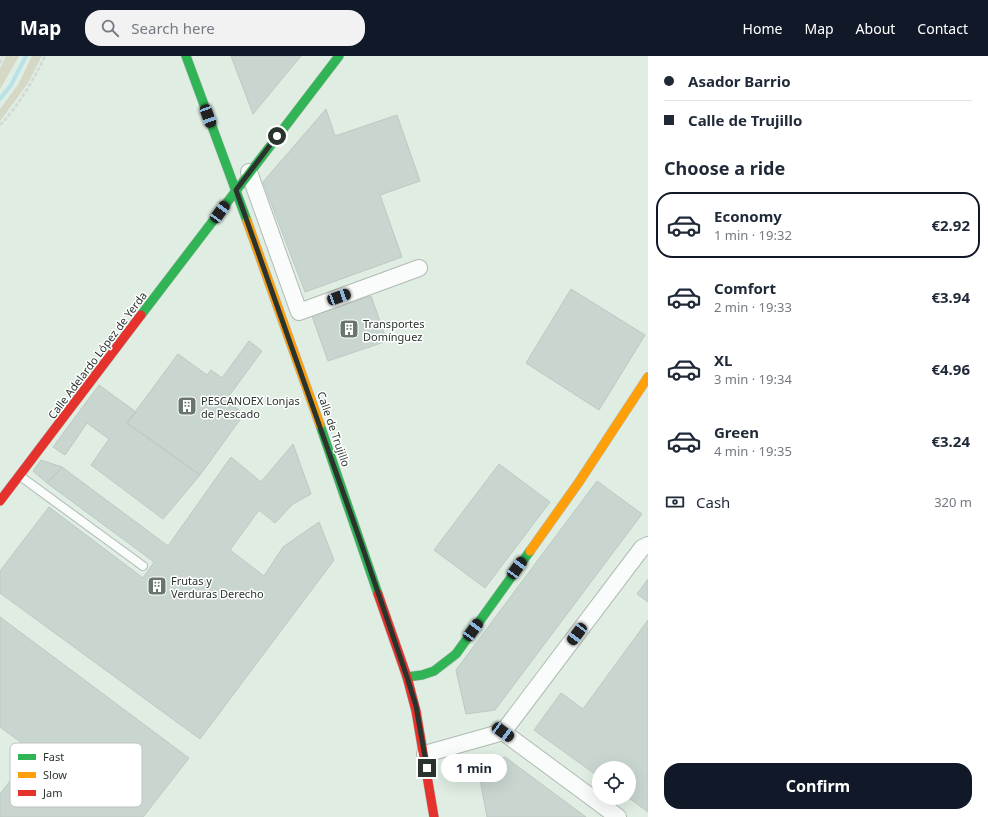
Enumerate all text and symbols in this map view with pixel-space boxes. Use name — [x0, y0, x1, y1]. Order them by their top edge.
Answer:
search box — [85, 10, 365, 46]
text: Map — [20, 15, 61, 41]
icon: search — [99, 17, 121, 39]
text: Search here — [131, 18, 215, 38]
text: Home — [743, 19, 782, 38]
text: Map — [804, 19, 834, 38]
text: About — [856, 19, 895, 38]
text: Contact — [917, 19, 968, 38]
text: Asador Barrio — [688, 71, 791, 91]
car — [198, 103, 218, 129]
text: Calle de Trujillo — [688, 110, 802, 130]
route start — [268, 127, 286, 145]
text: Choose a ride — [664, 156, 785, 180]
car — [208, 199, 232, 225]
text: Economy — [714, 206, 782, 226]
icon: car — [666, 207, 702, 243]
text: €2.92 — [931, 215, 970, 235]
text: 1 min · 19:32 — [714, 226, 792, 244]
text: Comfort — [714, 278, 776, 298]
icon: car — [666, 279, 702, 315]
car — [326, 287, 352, 307]
text: €3.94 — [931, 287, 970, 307]
street label: Calle Adelardo López de Yerda — [44, 288, 150, 422]
text: 2 min · 19:33 — [714, 298, 792, 316]
place label: Transportes Domínguez — [363, 316, 425, 344]
building icon: Transportes Domínguez — [338, 318, 360, 340]
text: XL — [714, 350, 732, 370]
icon: car — [666, 351, 702, 387]
text: €4.96 — [931, 359, 970, 379]
text: 3 min · 19:34 — [714, 370, 792, 388]
street label: Calle de Trujillo — [314, 389, 354, 469]
place label: PESCANOEX Lonjas de Pescado — [201, 393, 300, 421]
building icon: PESCANOEX Lonjas de Pescado — [176, 395, 198, 417]
text: Green — [714, 422, 759, 442]
icon: car — [666, 423, 702, 459]
text: €3.24 — [931, 431, 970, 451]
text: 4 min · 19:35 — [714, 442, 792, 460]
icon: cash — [664, 491, 686, 513]
text: Cash — [696, 492, 730, 512]
text: 320 m — [934, 493, 972, 511]
car — [505, 555, 529, 581]
place label: Frutas y Verduras Derecho — [171, 573, 264, 601]
building icon: Frutas y Verduras Derecho — [146, 575, 168, 597]
car — [461, 617, 485, 643]
car — [565, 621, 589, 647]
car — [490, 720, 516, 744]
legend — [10, 743, 142, 807]
text: Fast — [43, 749, 64, 764]
callout: 1 min — [441, 754, 507, 782]
route end — [418, 759, 436, 777]
text: 1 min — [456, 759, 492, 777]
map controls — [592, 761, 636, 805]
button: locate — [592, 761, 636, 805]
button: Confirm — [664, 763, 972, 809]
text: Slow — [43, 767, 67, 782]
text: Jam — [42, 785, 62, 800]

